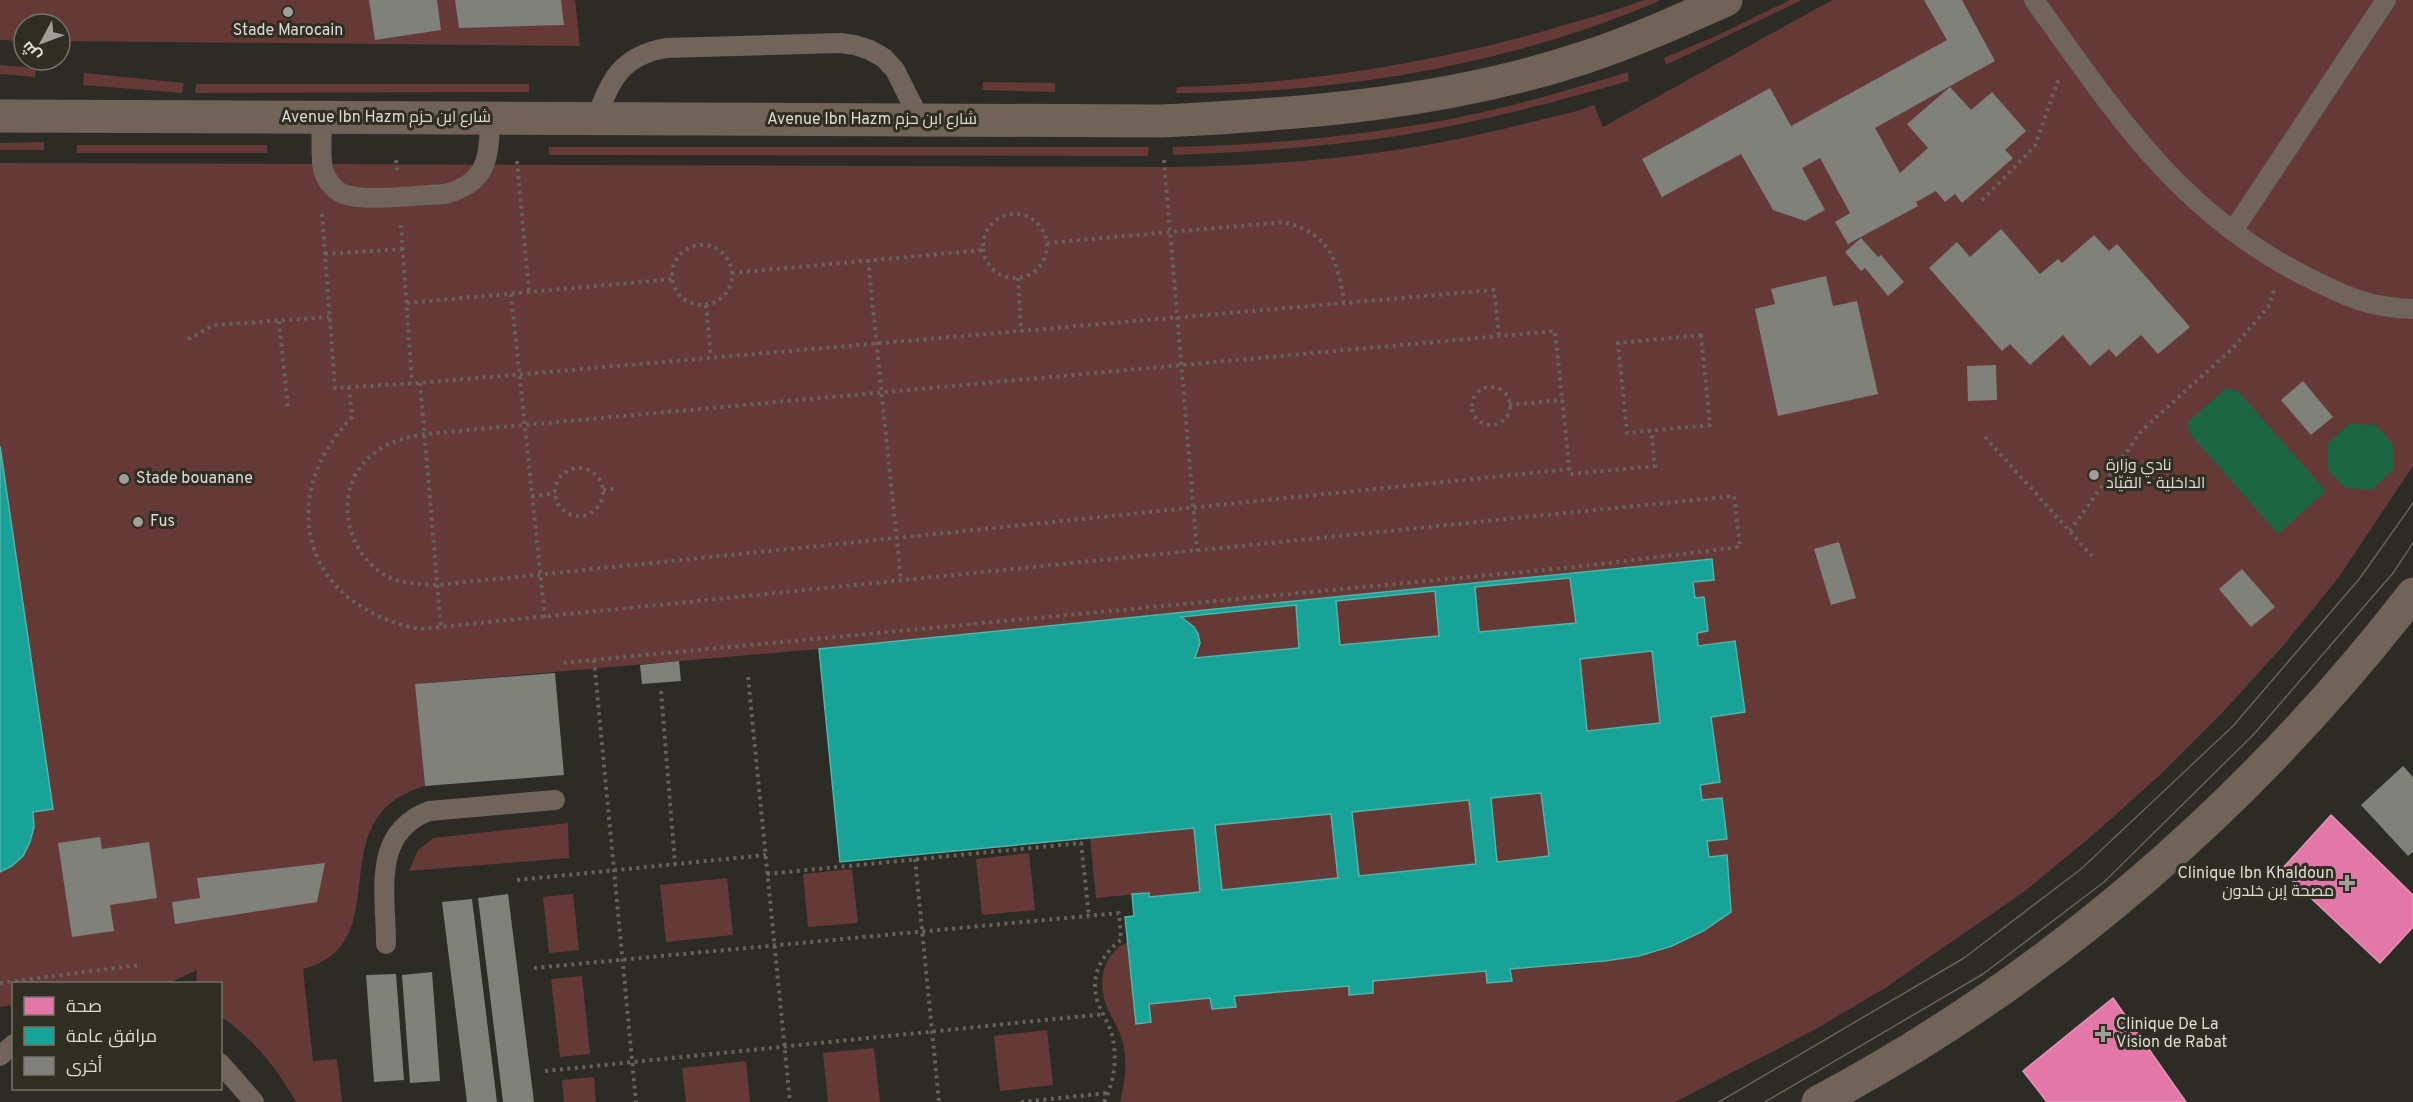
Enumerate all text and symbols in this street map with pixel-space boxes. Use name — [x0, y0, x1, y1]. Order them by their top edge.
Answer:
marker: Stade Marocain — [281, 5, 295, 19]
north arrow — [12, 12, 72, 72]
place label: Stade Marocain — [233, 21, 343, 41]
text: ش — [18, 36, 46, 65]
street label: Avenue Ibn Hazm شارع ابن حزم — [281, 108, 491, 128]
street label: Avenue Ibn Hazm شارع ابن حزم — [767, 110, 977, 130]
place label: نادي وزارة الداخلية - القيّاد — [2106, 456, 2205, 494]
marker: نادي وزارة الداخلية - القيّاد — [2087, 468, 2101, 482]
place label: Stade bouanane — [136, 469, 253, 489]
marker: Stade bouanane — [117, 472, 131, 486]
place label: Fus — [150, 512, 175, 532]
marker: Fus — [131, 515, 145, 529]
place label: Clinique Ibn Khaldoun مصحة إبن خلدون — [2178, 864, 2334, 902]
marker: Clinique Ibn Khaldoun مصحة إبن خلدون — [2338, 874, 2356, 892]
legend — [12, 982, 222, 1090]
text: صحة — [66, 996, 102, 1019]
place label: Clinique De La Vision de Rabat — [2116, 1015, 2227, 1053]
marker: Clinique De La Vision de Rabat — [2094, 1025, 2112, 1043]
text: مرافق عامة — [66, 1026, 157, 1049]
text: أخرى — [66, 1055, 103, 1079]

